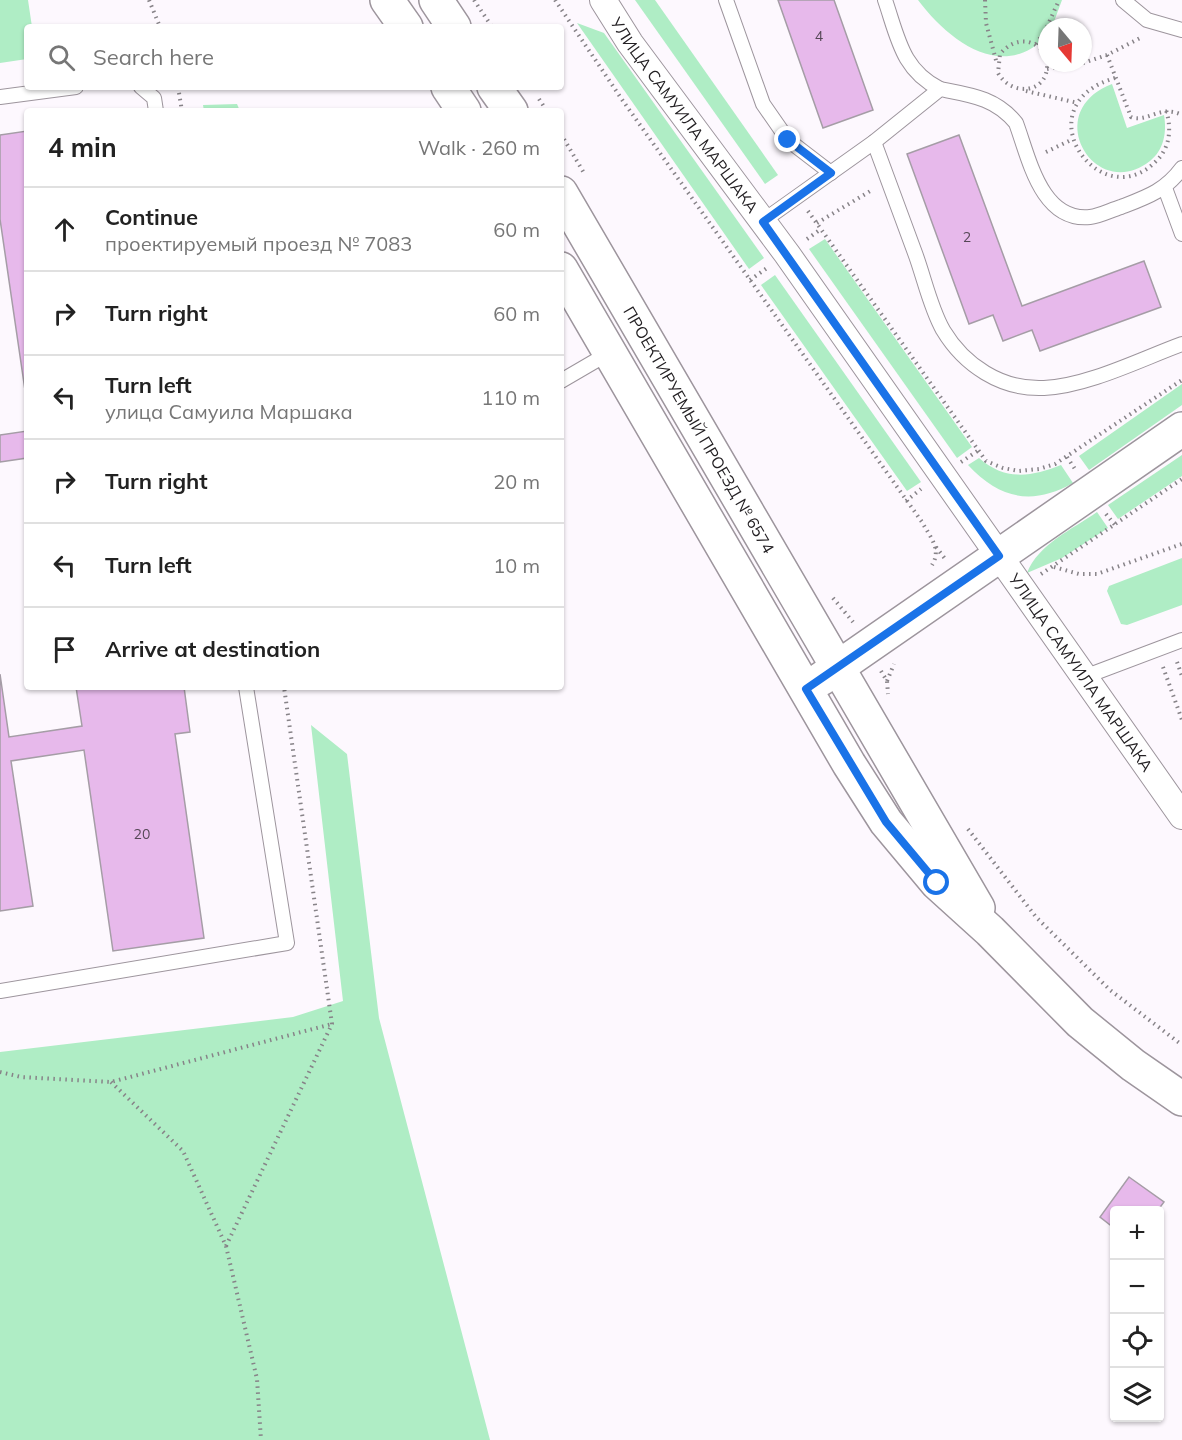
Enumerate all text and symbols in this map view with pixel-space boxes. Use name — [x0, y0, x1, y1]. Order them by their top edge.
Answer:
street label: УЛИЦА САМУИЛА МАРШАКА — [606, 13, 763, 217]
north arrow — [1038, 18, 1092, 72]
search box — [24, 24, 564, 90]
house number: 4 — [815, 27, 824, 45]
icon: search — [45, 41, 78, 74]
text: Search here — [93, 43, 214, 71]
route end — [774, 126, 800, 152]
text: 4 min — [48, 131, 117, 164]
text: Walk · 260 m — [418, 135, 540, 160]
text: Continue — [105, 203, 198, 231]
icon: ahead — [48, 213, 81, 246]
text: 60 m — [493, 217, 540, 242]
house number: 2 — [963, 228, 971, 246]
text: проектируемый проезд № 7083 — [105, 231, 412, 256]
icon: right — [48, 297, 81, 330]
text: Turn right — [105, 299, 208, 327]
text: 60 m — [493, 301, 540, 326]
street label: ПРОЕКТИРУЕМЫЙ ПРОЕЗД № 6574 — [619, 303, 779, 557]
text: Turn left — [105, 371, 192, 399]
icon: left — [48, 381, 81, 414]
text: 110 m — [481, 385, 540, 410]
text: улица Самуила Маршака — [105, 399, 353, 424]
icon: right — [48, 465, 81, 498]
text: Turn right — [105, 467, 208, 495]
text: 20 m — [493, 469, 540, 494]
icon: left — [48, 549, 81, 582]
text: Turn left — [105, 551, 192, 579]
text: 10 m — [493, 553, 540, 578]
street label: УЛИЦА САМУИЛА МАРШАКА — [1004, 569, 1158, 775]
icon: arrive — [48, 633, 81, 666]
text: Arrive at destination — [105, 635, 320, 663]
house number: 20 — [134, 825, 150, 843]
route start — [923, 869, 949, 895]
map controls — [1110, 1206, 1164, 1422]
button: + — [1110, 1206, 1164, 1260]
button: − — [1110, 1260, 1164, 1314]
button: locate — [1110, 1314, 1164, 1368]
button: layers — [1110, 1368, 1164, 1422]

